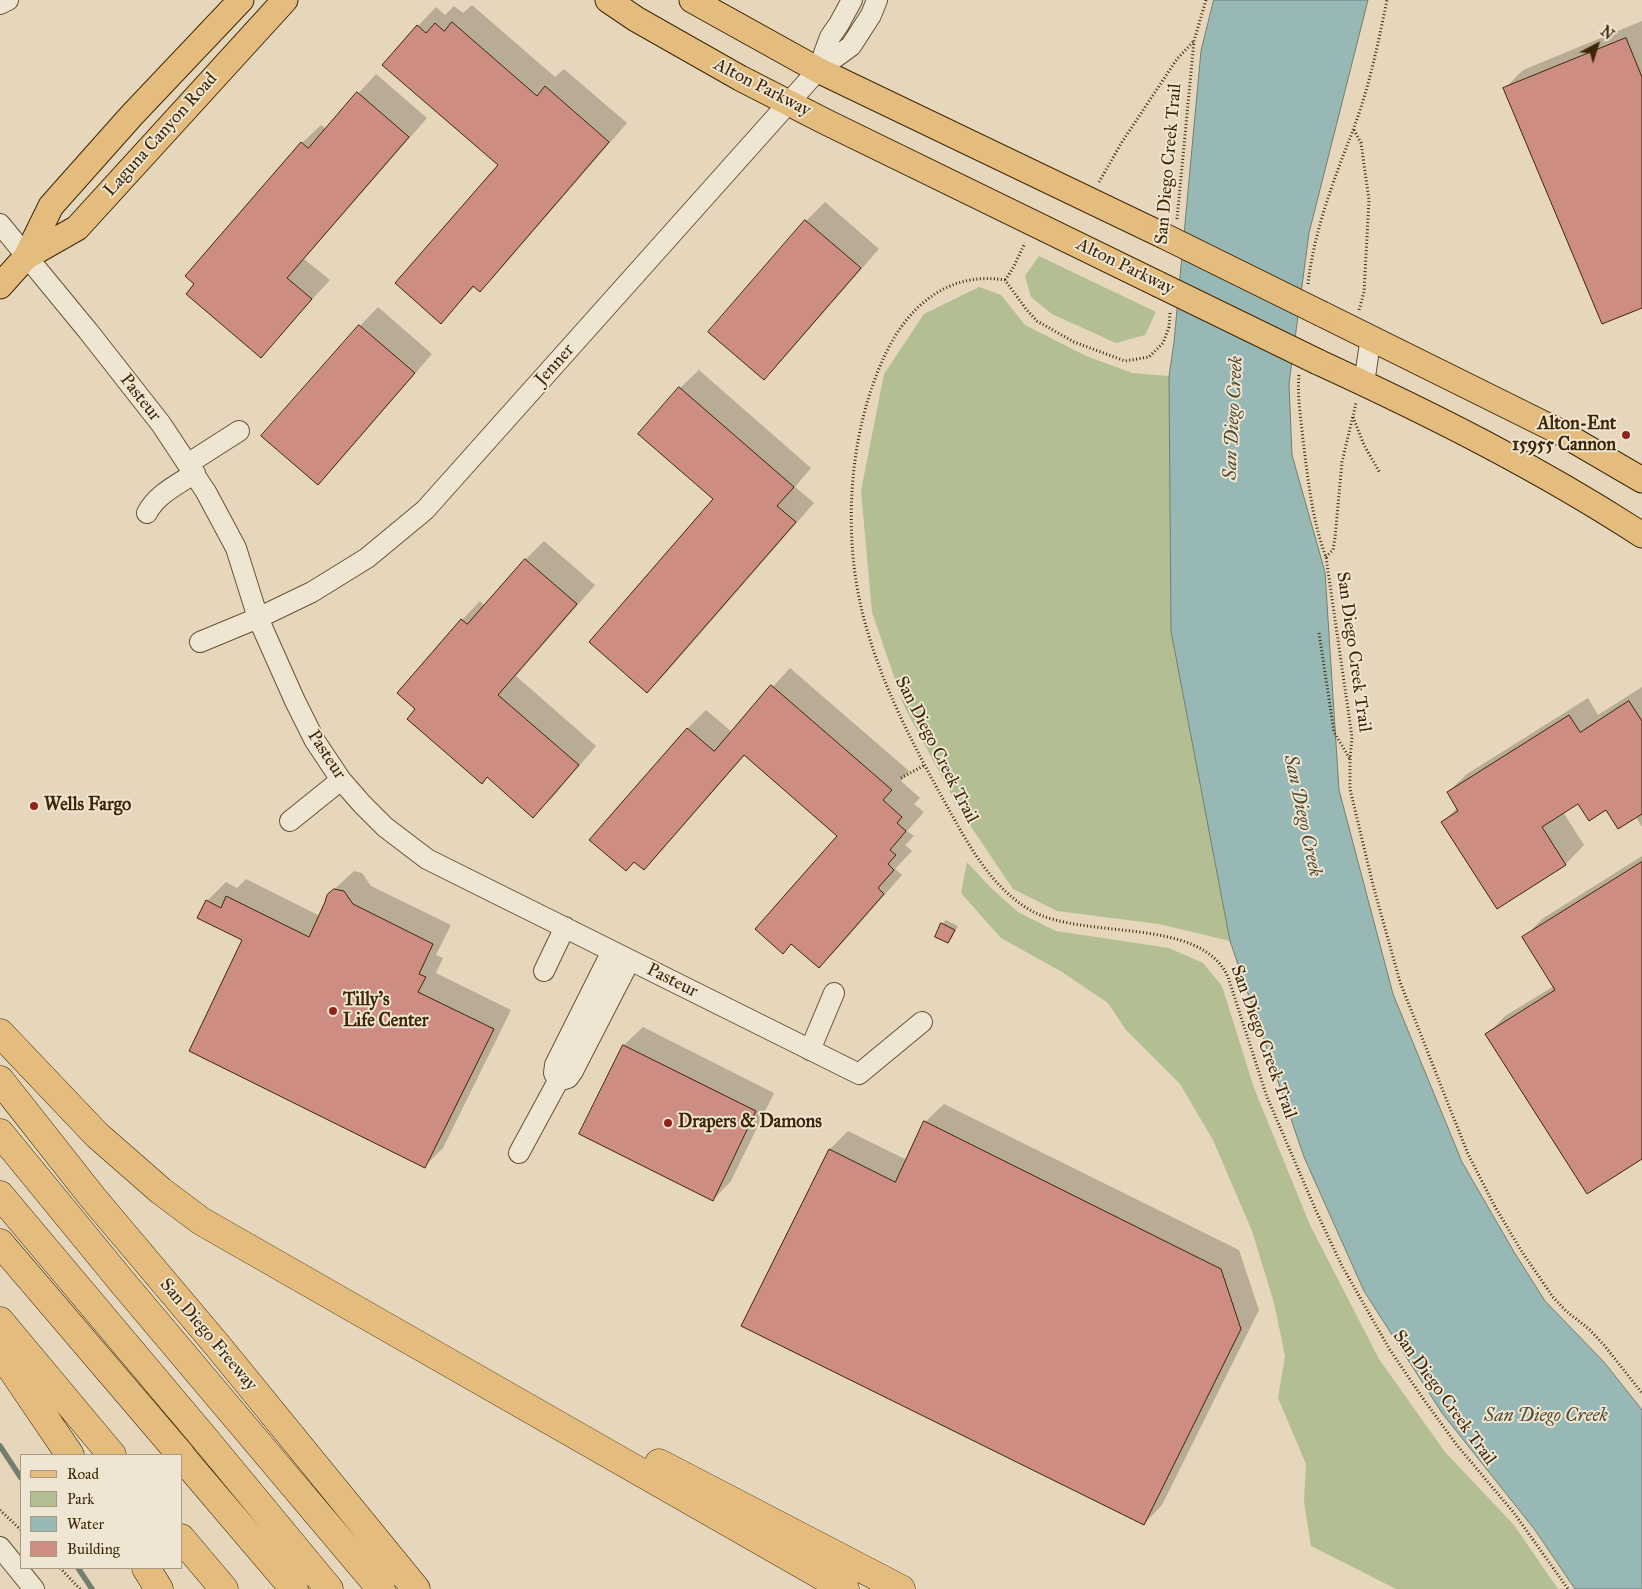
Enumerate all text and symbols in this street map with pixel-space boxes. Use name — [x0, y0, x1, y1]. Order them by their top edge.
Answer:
north arrow — [1572, 20, 1622, 70]
text: N — [1597, 23, 1617, 43]
street label: Alton Parkway — [710, 54, 814, 122]
street label: Laguna Canyon Road — [100, 69, 222, 201]
street label: San Diego Creek Trail — [1151, 82, 1187, 246]
street label: Alton Parkway — [1073, 234, 1177, 300]
street label: Jenner — [531, 340, 579, 390]
water label: San Diego Creek — [1219, 356, 1249, 480]
street label: Pasteur — [115, 370, 165, 426]
place label: Alton-Ent 15955 Cannon — [1512, 414, 1616, 456]
marker: Alton-Ent 15955 Cannon — [1620, 429, 1632, 441]
street label: San Diego Creek Trail — [1331, 570, 1375, 734]
street label: San Diego Creek Trail — [890, 673, 982, 827]
street label: Pasteur — [302, 726, 350, 784]
water label: San Diego Creek — [1278, 753, 1326, 879]
place label: Wells Fargo — [44, 795, 131, 817]
marker: Wells Fargo — [28, 800, 40, 812]
street label: Pasteur — [643, 959, 701, 1003]
street label: San Diego Creek Trail — [1225, 962, 1301, 1122]
place label: Tilly's Life Center — [343, 990, 429, 1032]
marker: Tilly's Life Center — [327, 1005, 339, 1017]
place label: Drapers & Damons — [678, 1112, 822, 1134]
marker: Drapers & Damons — [662, 1117, 674, 1129]
street label: San Diego Freeway — [155, 1274, 261, 1396]
street label: San Diego Creek Trail — [1388, 1326, 1500, 1470]
water label: San Diego Creek — [1484, 1405, 1608, 1427]
legend — [20, 1454, 182, 1569]
text: Road — [67, 1465, 99, 1483]
text: Park — [67, 1490, 94, 1508]
text: Water — [67, 1515, 104, 1533]
text: Building — [67, 1540, 120, 1558]

